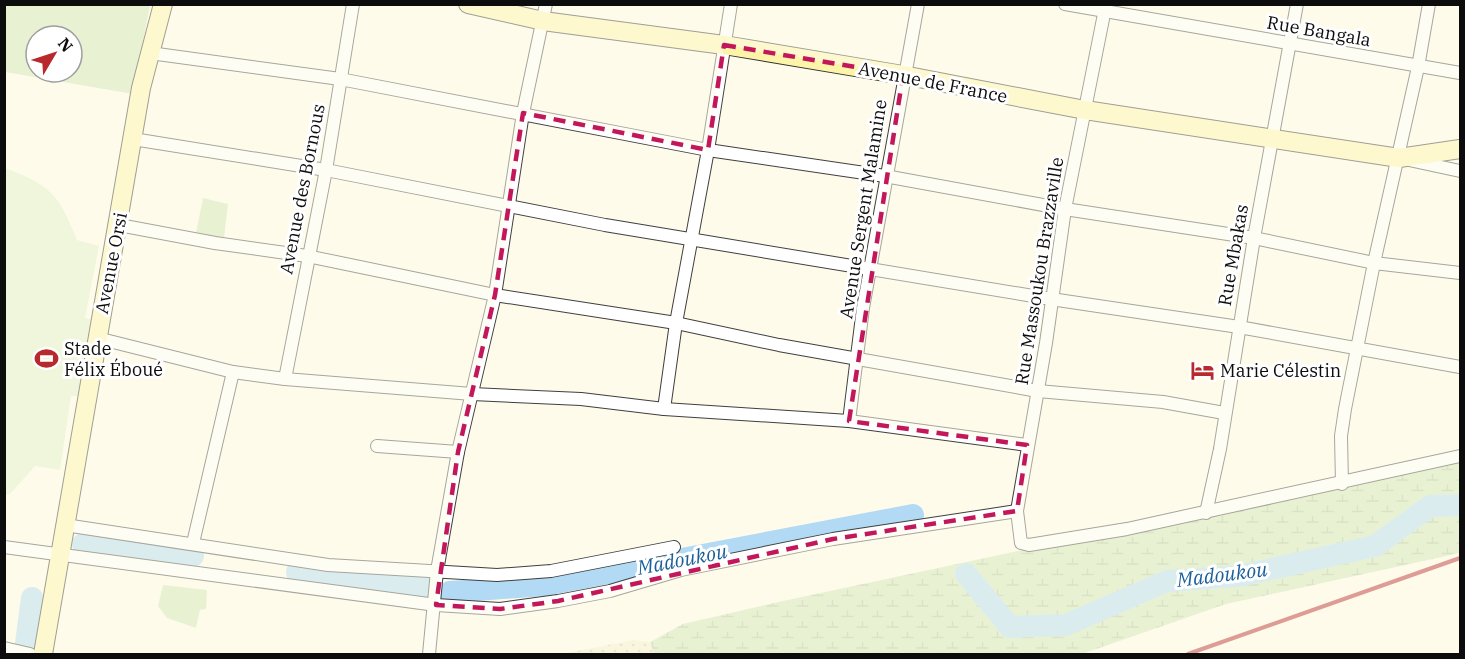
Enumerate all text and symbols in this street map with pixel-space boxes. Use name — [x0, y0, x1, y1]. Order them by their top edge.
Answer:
street label: Rue Bangala — [1265, 11, 1373, 51]
north arrow — [24, 24, 84, 84]
text: N — [54, 33, 77, 56]
street label: Avenue de France — [857, 56, 1009, 108]
street label: Avenue Sergent Malamine — [834, 98, 892, 320]
street label: Avenue des Bornous — [274, 102, 330, 276]
street label: Rue Massoukou Brazzaville — [1010, 155, 1068, 387]
street label: Rue Mbakas — [1213, 202, 1253, 308]
street label: Avenue Orsi — [90, 210, 132, 316]
place label: Stade Félix Éboué — [64, 337, 163, 381]
sports icon: Stade Félix Éboué — [33, 345, 59, 371]
hotel icon: Marie Célestin — [1189, 357, 1215, 383]
place label: Marie Célestin — [1220, 359, 1341, 382]
water label: Madoukou — [634, 537, 730, 581]
water label: Madoukou — [1174, 555, 1269, 593]

